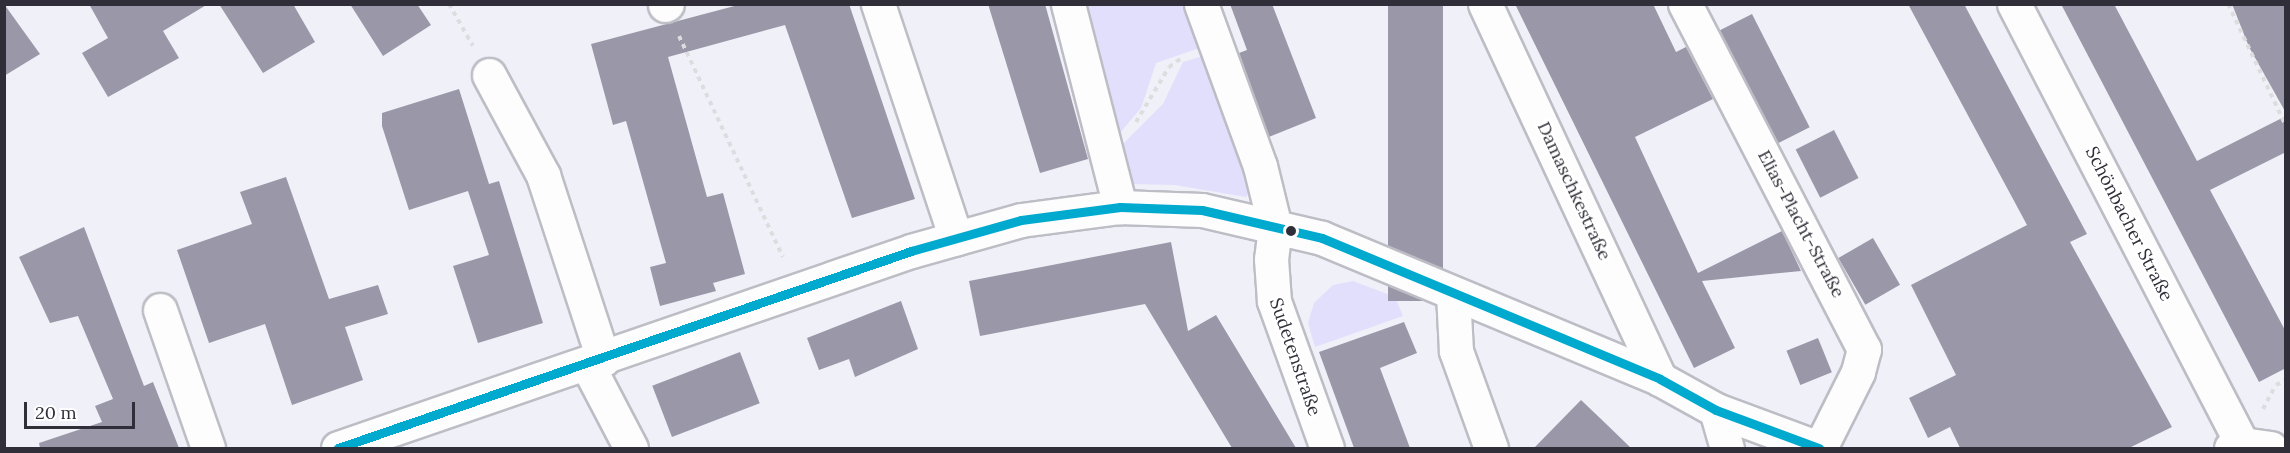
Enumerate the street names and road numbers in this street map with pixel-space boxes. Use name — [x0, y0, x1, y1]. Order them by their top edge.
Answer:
street label: Damaschkestraße — [1532, 118, 1616, 264]
street label: Schönbacher Straße — [2081, 143, 2177, 305]
street label: Elias-Placht-Straße — [1753, 147, 1849, 301]
street label: Sudetenstraße — [1265, 295, 1325, 419]

